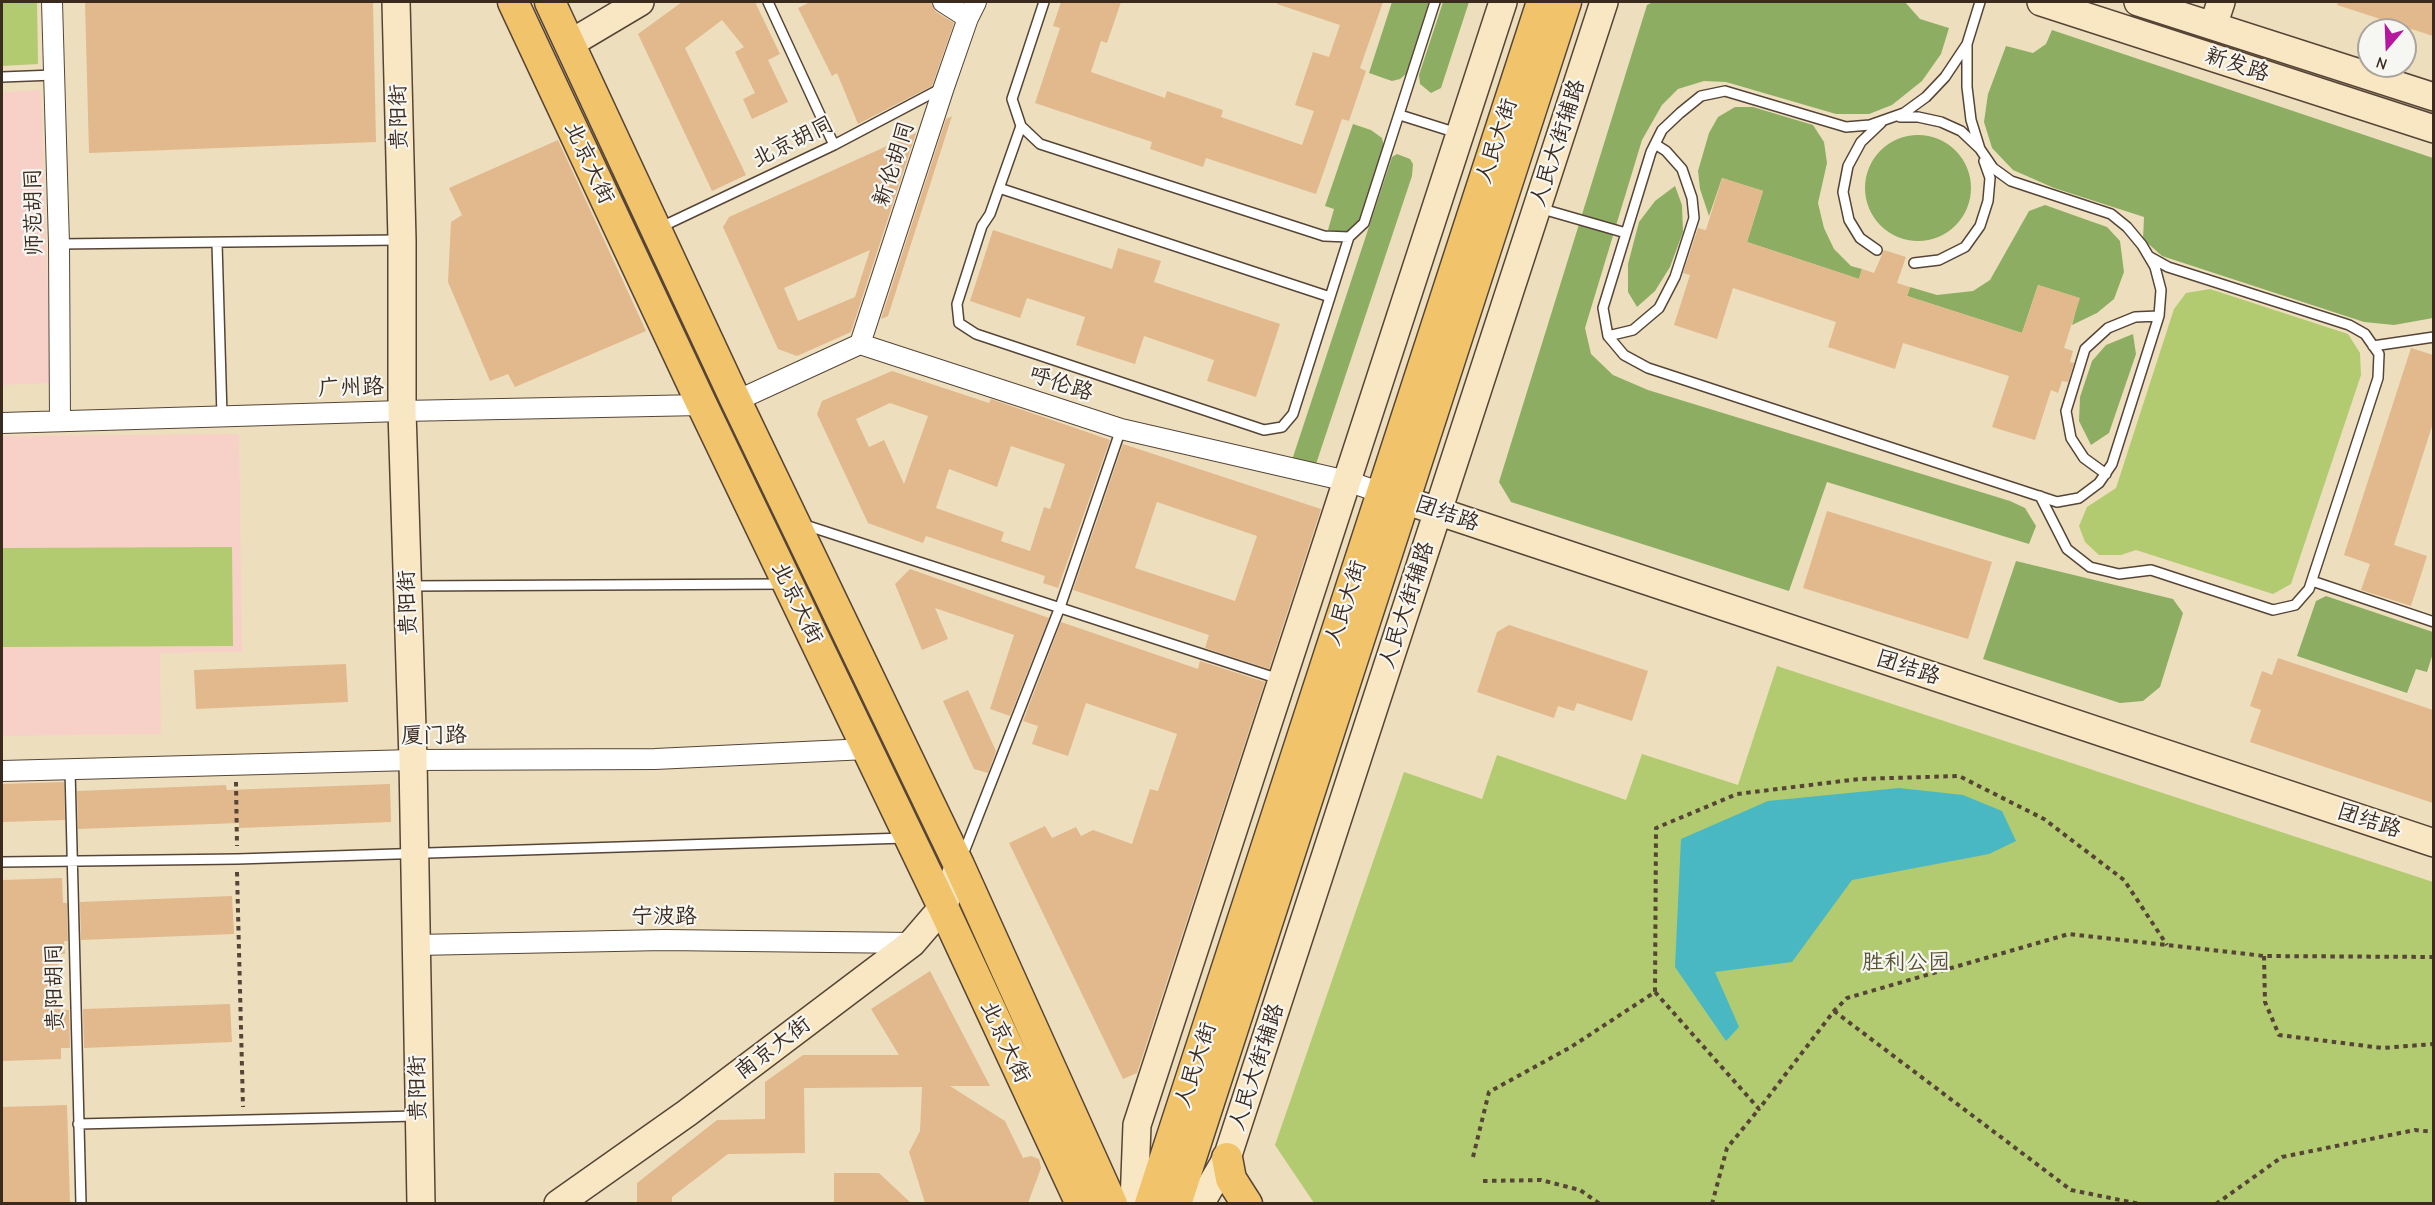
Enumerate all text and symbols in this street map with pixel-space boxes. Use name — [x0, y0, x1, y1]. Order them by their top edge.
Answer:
north arrow — [2357, 18, 2417, 78]
street label: 新发路 — [2202, 42, 2272, 88]
text: N — [2374, 53, 2390, 73]
street label: 人民大街辅路 — [1525, 76, 1591, 210]
street label: 贵阳街 — [385, 84, 413, 150]
street label: 人民大街 — [1471, 95, 1523, 187]
street label: 北京胡同 — [748, 111, 838, 173]
street label: 北京大街 — [558, 118, 620, 208]
street label: 新伦胡同 — [868, 118, 920, 210]
street label: 师范胡同 — [20, 168, 48, 256]
street label: 呼伦路 — [1026, 361, 1096, 407]
street label: 广州路 — [318, 374, 384, 402]
street label: 团结路 — [1412, 491, 1482, 537]
street label: 人民大街辅路 — [1374, 538, 1440, 672]
street label: 人民大街 — [1320, 557, 1372, 649]
street label: 北京大街 — [766, 558, 828, 648]
street label: 贵阳街 — [394, 570, 422, 636]
street label: 团结路 — [1873, 645, 1943, 691]
street label: 厦门路 — [401, 722, 467, 750]
street label: 团结路 — [2334, 798, 2404, 844]
street label: 宁波路 — [631, 904, 697, 930]
street label: 贵阳胡同 — [41, 943, 69, 1031]
park label: 胜利公园 — [1862, 950, 1950, 976]
street label: 北京大街 — [974, 997, 1036, 1087]
street label: 人民大街辅路 — [1224, 1000, 1290, 1134]
street label: 南京大街 — [730, 1011, 816, 1085]
street label: 人民大街 — [1170, 1019, 1222, 1111]
street label: 贵阳街 — [404, 1055, 432, 1121]

